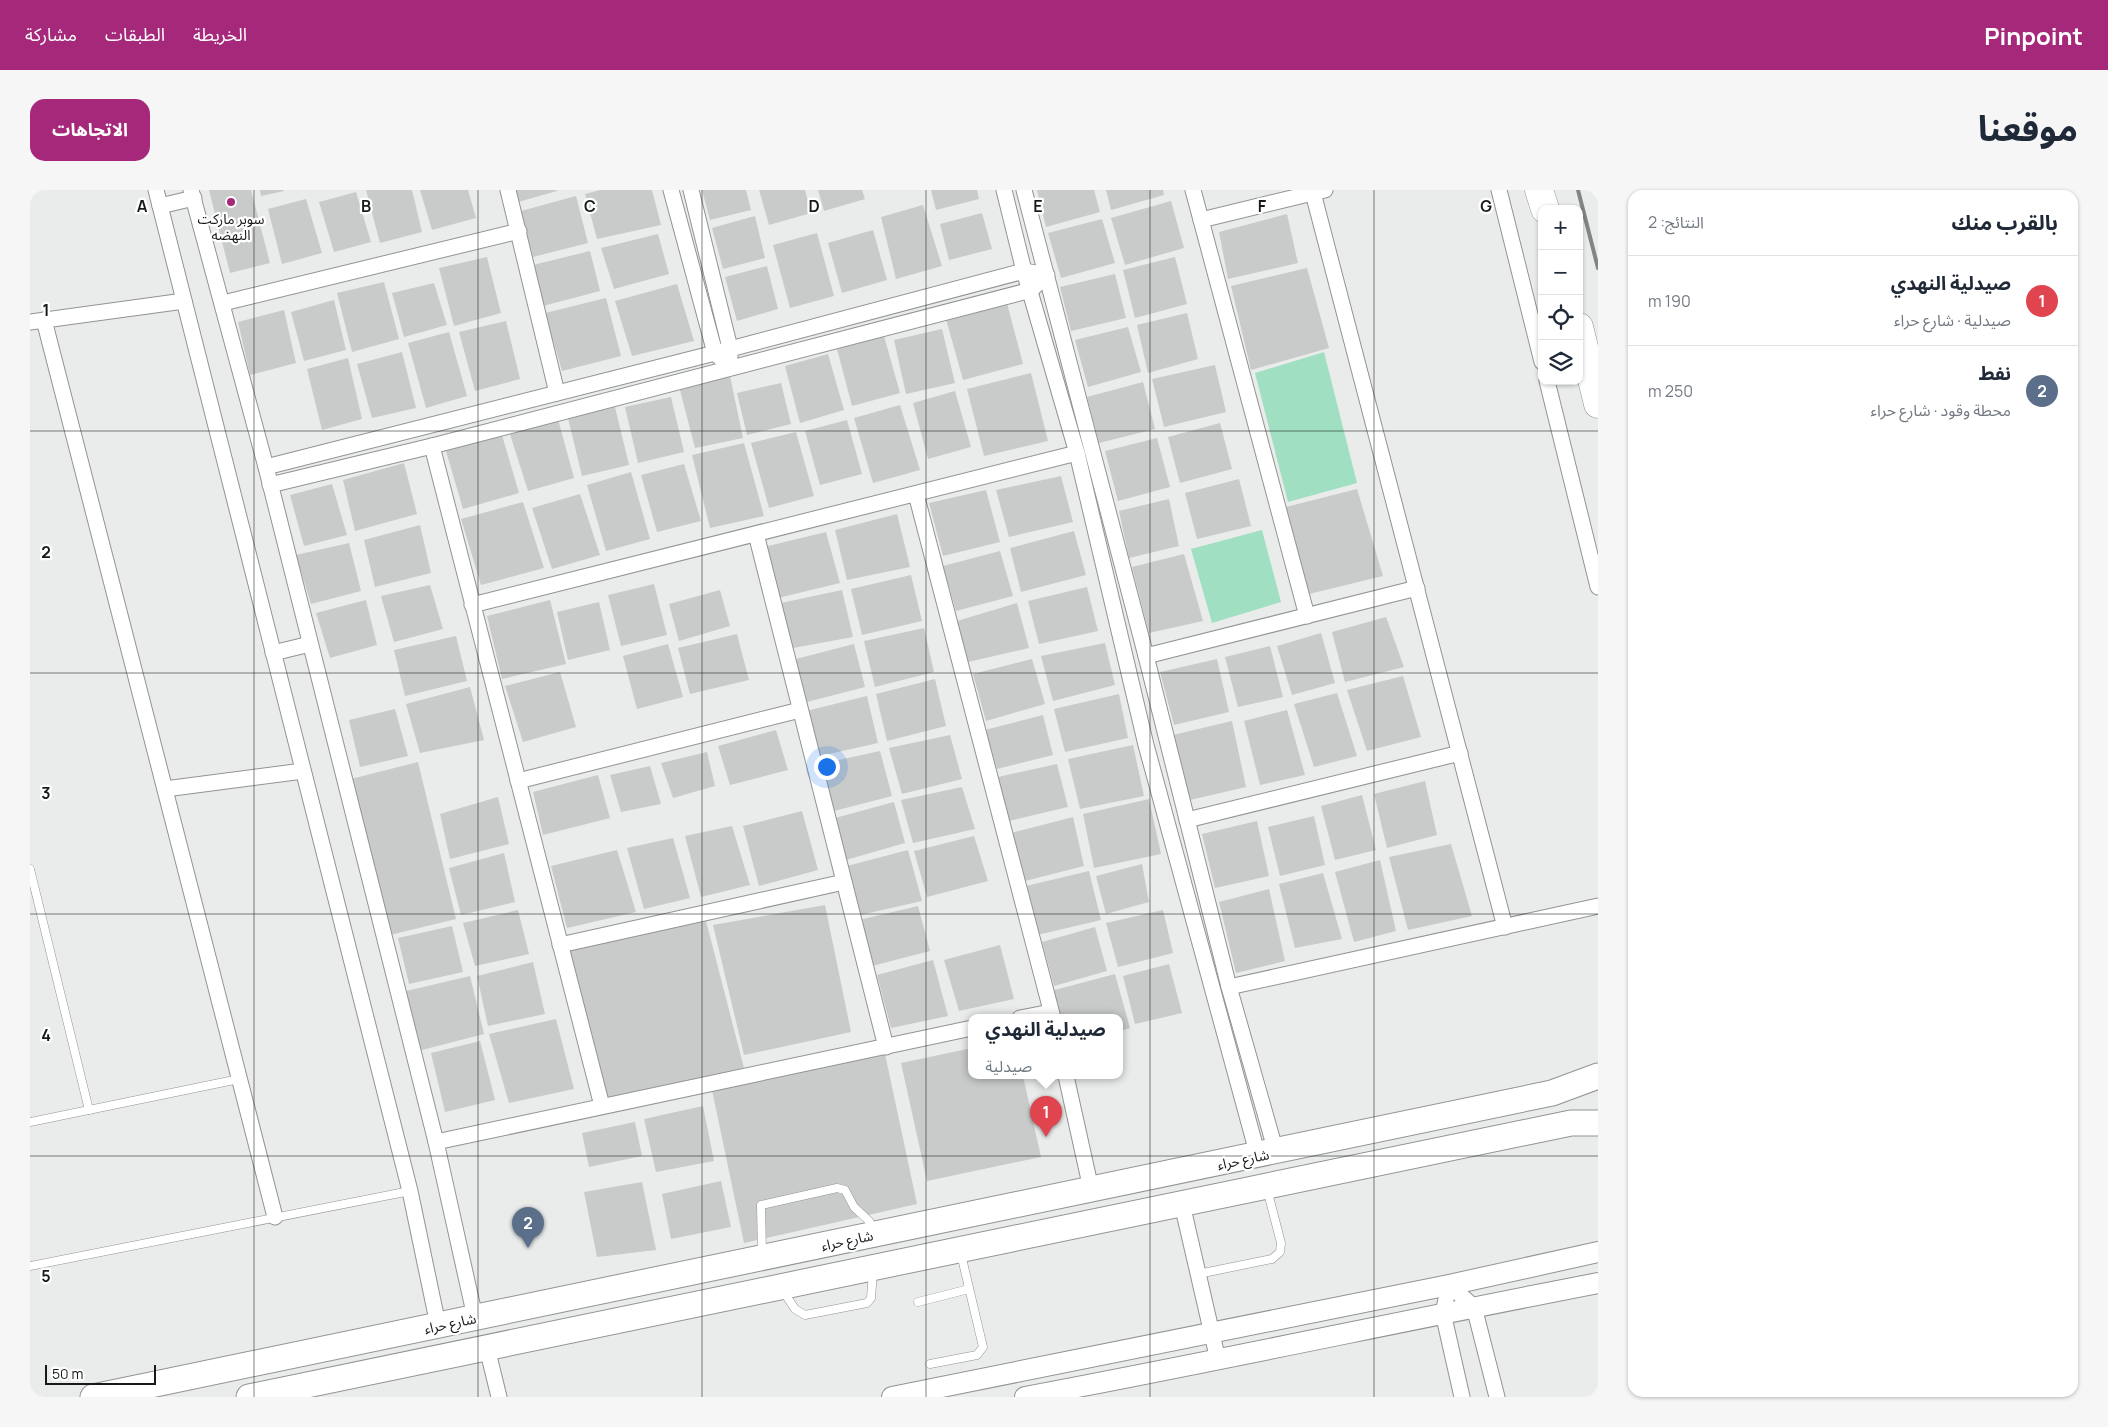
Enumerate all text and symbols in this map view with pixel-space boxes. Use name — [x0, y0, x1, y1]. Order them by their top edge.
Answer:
text: Pinpoint — [1984, 19, 2083, 52]
text: مشاركة — [25, 22, 77, 46]
text: الطبقات — [105, 22, 165, 46]
text: الخريطة — [193, 22, 247, 46]
button: الاتجاهات — [30, 99, 150, 161]
text: موقعنا — [1978, 104, 2078, 152]
text: A — [137, 195, 148, 217]
text: B — [361, 195, 371, 217]
text: C — [584, 195, 596, 217]
text: D — [808, 195, 820, 217]
text: E — [1033, 195, 1043, 217]
text: F — [1258, 195, 1267, 217]
text: G — [1480, 195, 1492, 217]
marker: سوبر ماركت النهضه — [225, 196, 237, 208]
map controls — [1538, 205, 1583, 385]
button: + — [1538, 205, 1583, 250]
text: بالقرب منك — [1951, 208, 2058, 236]
place label: سوبر ماركت النهضه — [198, 209, 264, 244]
text: النتائج: 2 — [1648, 211, 1704, 233]
button: − — [1538, 250, 1583, 295]
text: صيدلية النهدي — [1891, 270, 2011, 296]
text: 190 m — [1648, 290, 1691, 312]
text: 1 — [2039, 290, 2046, 312]
button: locate — [1538, 295, 1583, 340]
text: 1 — [42, 299, 50, 321]
text: صيدلية · شارع حراء — [1894, 309, 2011, 331]
button: layers — [1538, 340, 1583, 385]
text: نفط — [1979, 360, 2011, 386]
text: 250 m — [1648, 380, 1693, 402]
text: 2 — [2037, 380, 2047, 402]
text: محطة وقود · شارع حراء — [1870, 399, 2011, 421]
text: 2 — [41, 541, 51, 563]
your location — [814, 754, 840, 780]
text: 3 — [41, 782, 51, 804]
popup — [968, 1014, 1123, 1079]
text: صيدلية النهدي — [985, 1016, 1106, 1042]
text: 4 — [41, 1024, 51, 1046]
text: صيدلية — [985, 1055, 1032, 1077]
pin: 1 — [1030, 1096, 1062, 1137]
street label: شارع حراء — [1215, 1144, 1271, 1176]
pin: 2 — [512, 1207, 544, 1248]
street label: شارع حراء — [819, 1225, 875, 1257]
text: 5 — [41, 1265, 51, 1287]
street label: شارع حراء — [422, 1308, 478, 1340]
scale bar — [45, 1362, 156, 1385]
text: 50 m — [52, 1364, 83, 1383]

